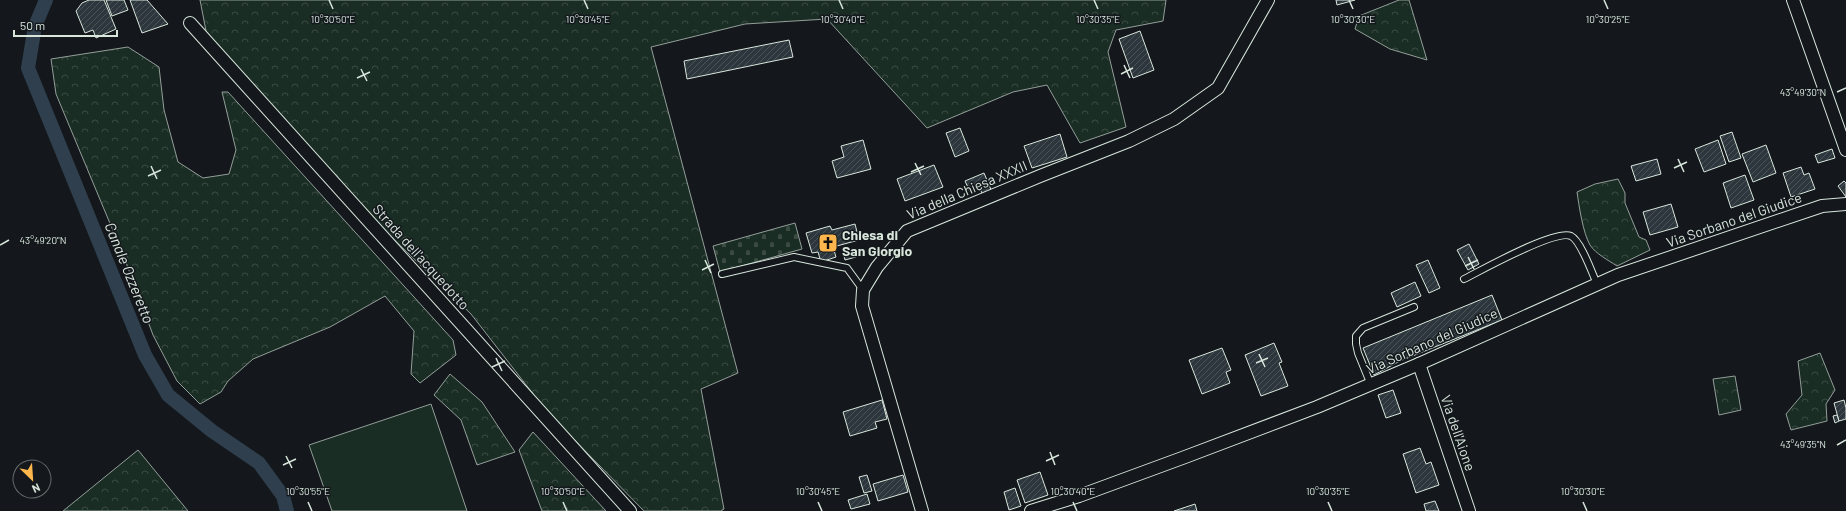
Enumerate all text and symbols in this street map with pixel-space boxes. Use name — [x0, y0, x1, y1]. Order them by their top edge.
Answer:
scale bar — [14, 12, 117, 38]
text: 10°30'50"E — [311, 13, 355, 25]
text: 10°30'45"E — [566, 13, 610, 25]
text: 10°30'40"E — [821, 13, 865, 25]
text: 10°30'35"E — [1076, 13, 1120, 25]
text: 10°30'30"E — [1331, 13, 1375, 25]
text: 10°30'25"E — [1586, 13, 1630, 25]
text: 50 m — [20, 18, 45, 32]
text: 43°49'30"N — [1780, 86, 1826, 98]
street label: Via della Chiesa XXXII — [904, 157, 1029, 223]
street label: Via Sorbano del Giudice — [1664, 188, 1804, 251]
street label: Strada dell'acquedotto — [369, 200, 473, 313]
water label: Canale Ozzeretto — [101, 219, 158, 326]
place label: Chiesa di San Giorgio — [842, 226, 912, 259]
church icon: Chiesa di San Giorgio — [817, 232, 839, 254]
text: 43°49'20"N — [20, 234, 66, 246]
street label: Via Sorbano del Giudice — [1363, 304, 1500, 377]
street label: Via dell'Aione — [1438, 393, 1479, 473]
text: 43°49'35"N — [1780, 438, 1826, 450]
north arrow — [12, 459, 52, 499]
text: N — [30, 481, 43, 496]
text: 10°30'55"E — [286, 485, 330, 497]
text: 10°30'50"E — [541, 485, 585, 497]
text: 10°30'45"E — [796, 485, 840, 497]
text: 10°30'40"E — [1051, 485, 1095, 497]
text: 10°30'35"E — [1306, 485, 1350, 497]
text: 10°30'30"E — [1561, 485, 1605, 497]

